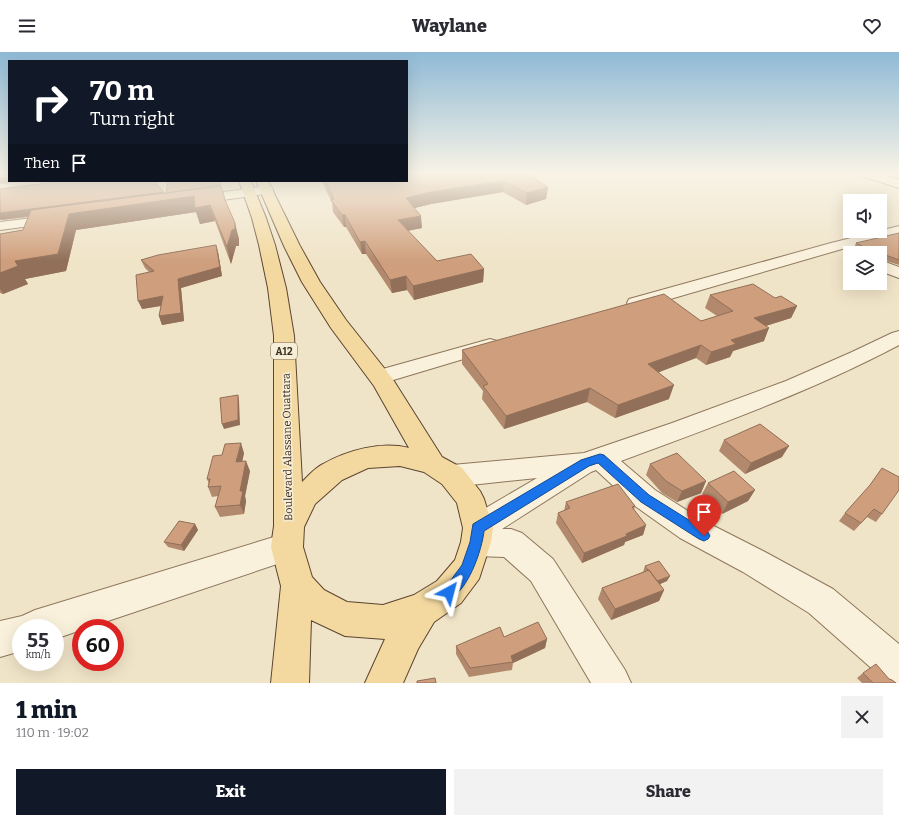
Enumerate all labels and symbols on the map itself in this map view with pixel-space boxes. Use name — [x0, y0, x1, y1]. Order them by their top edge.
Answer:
road number: A12 — [271, 343, 297, 359]
street label: Boulevard Alassane Ouattara — [280, 373, 295, 521]
pin — [687, 495, 721, 536]
position arrow — [428, 571, 470, 613]
speed limit sign: 60 — [72, 619, 124, 671]

